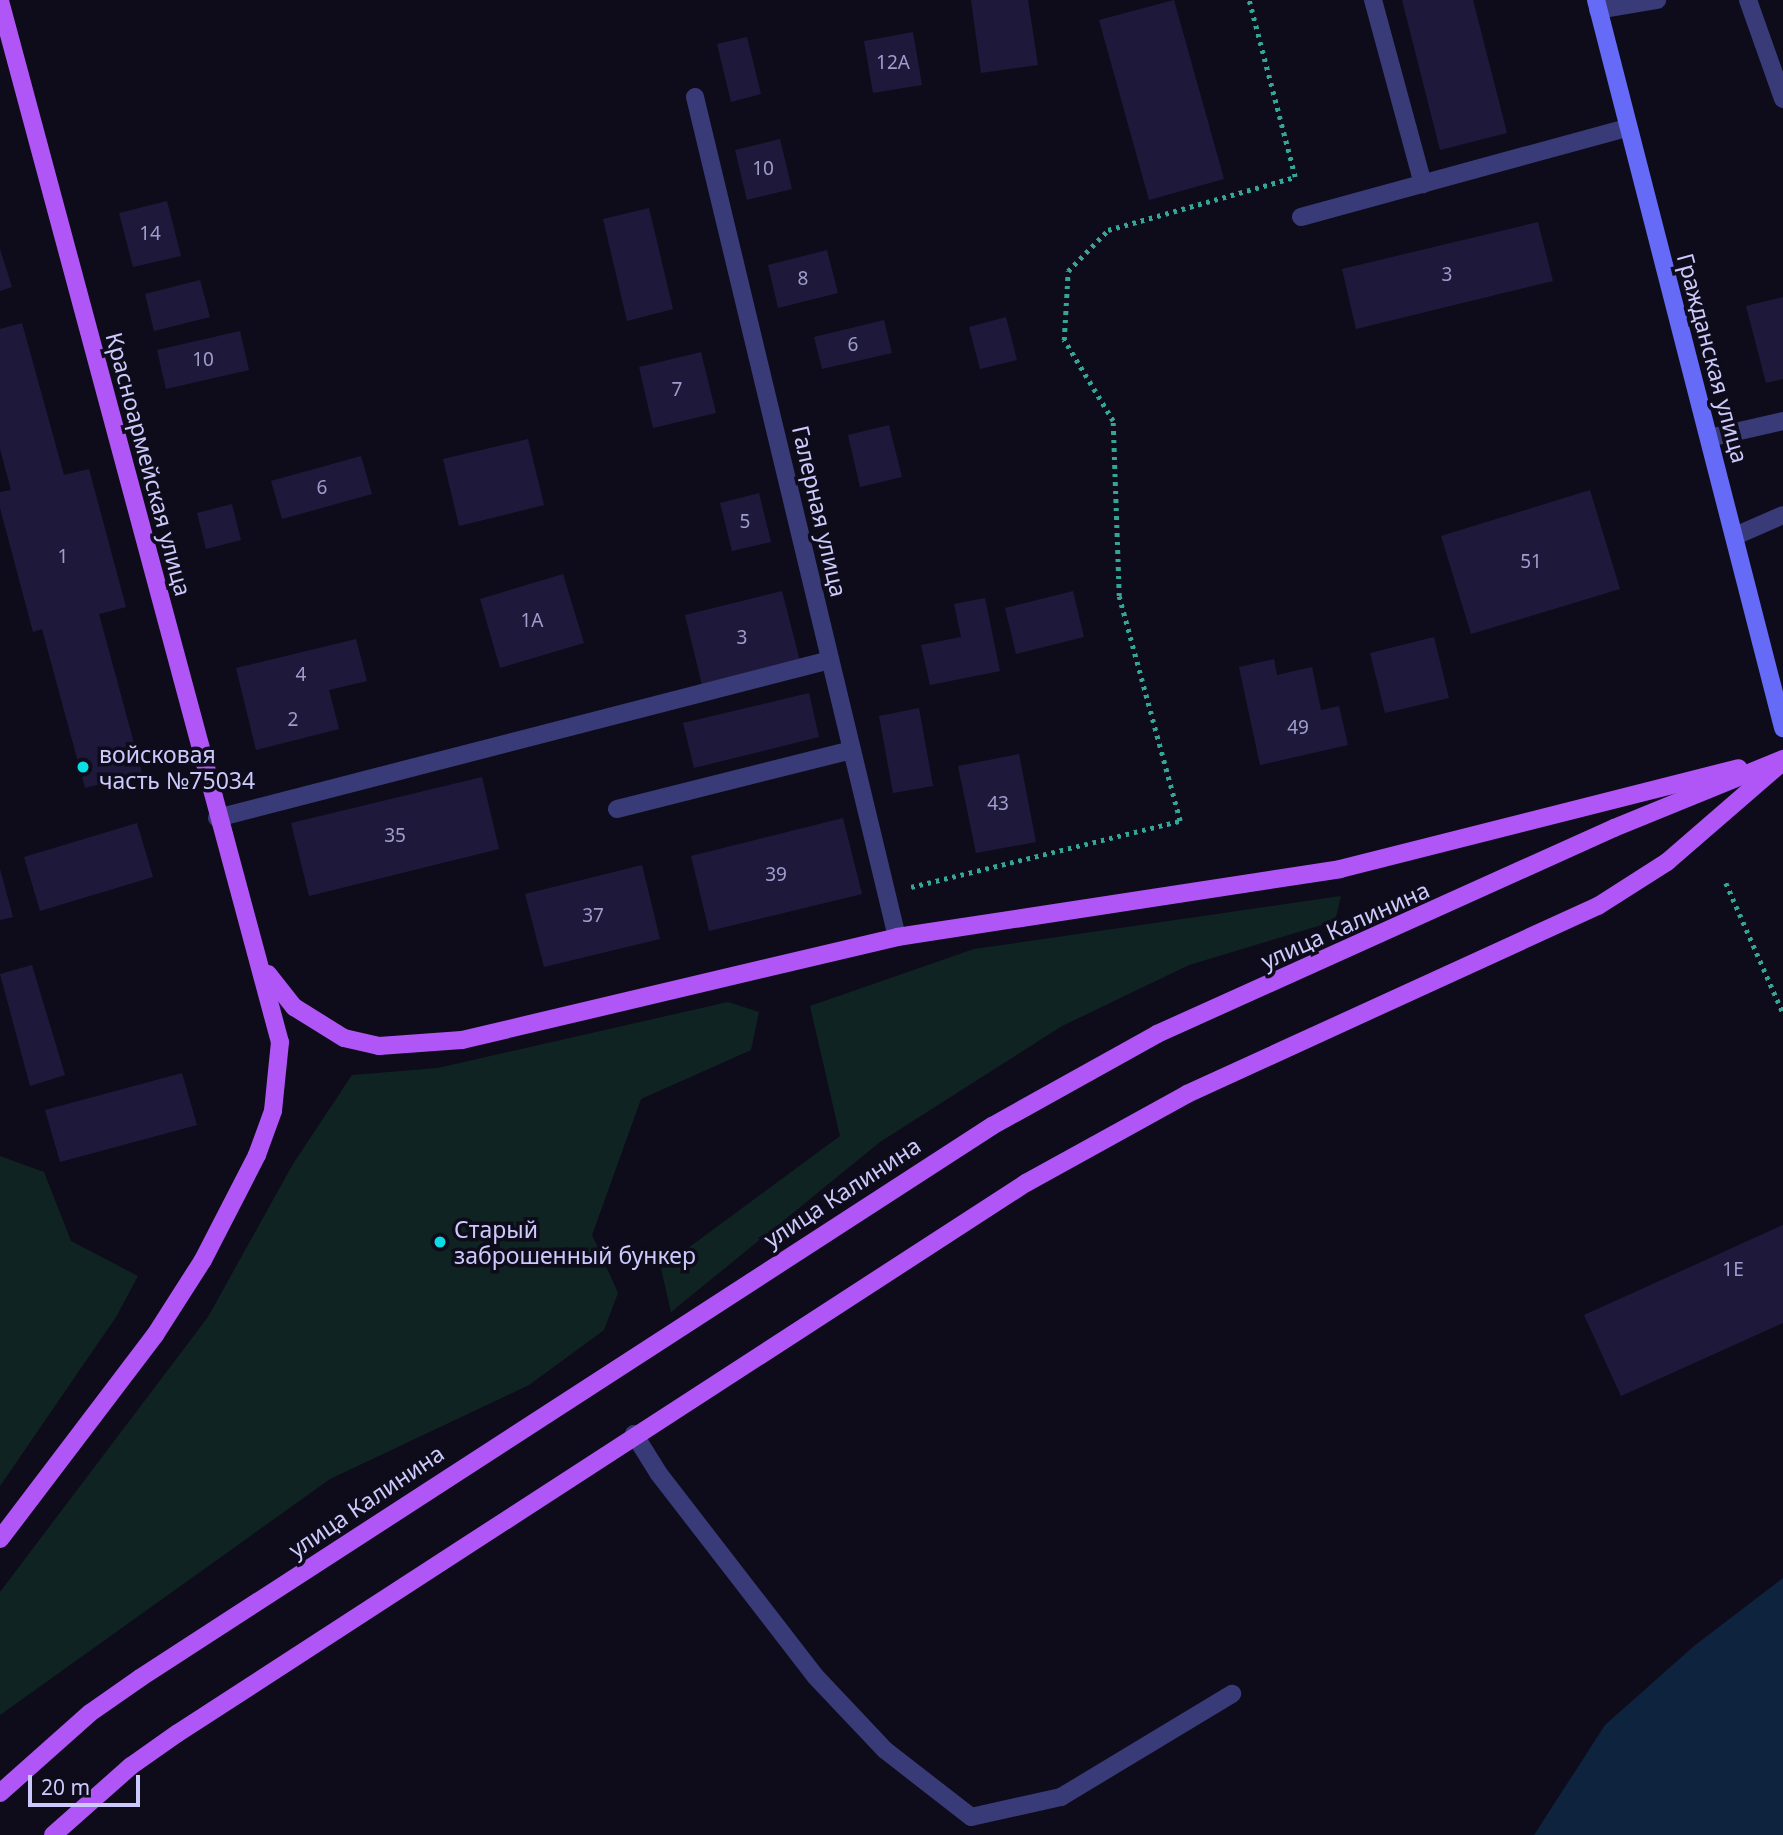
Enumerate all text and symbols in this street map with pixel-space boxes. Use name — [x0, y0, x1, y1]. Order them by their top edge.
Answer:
house number: 12А — [876, 52, 910, 74]
house number: 10 — [752, 158, 774, 180]
house number: 14 — [139, 223, 161, 245]
street label: Гражданская улица — [1672, 250, 1754, 466]
house number: 3 — [1442, 264, 1452, 286]
house number: 8 — [798, 268, 808, 290]
street label: Красноармейская улица — [100, 329, 198, 599]
house number: 6 — [848, 334, 858, 356]
house number: 10 — [192, 349, 214, 371]
house number: 7 — [672, 379, 682, 401]
street label: Галерная улица — [787, 423, 853, 599]
house number: 6 — [317, 477, 327, 499]
house number: 5 — [740, 511, 750, 533]
house number: 1 — [58, 546, 68, 568]
house number: 51 — [1520, 551, 1542, 573]
house number: 1А — [521, 610, 543, 632]
house number: 3 — [737, 627, 747, 649]
house number: 4 — [296, 664, 306, 686]
house number: 2 — [288, 709, 298, 731]
house number: 49 — [1287, 717, 1309, 739]
place label: войсковая часть №75034 — [99, 740, 255, 794]
marker: войсковая часть №75034 — [73, 757, 93, 777]
house number: 43 — [987, 793, 1009, 815]
house number: 35 — [384, 825, 406, 847]
house number: 39 — [765, 864, 787, 886]
street label: улица Калинина — [1257, 876, 1433, 974]
house number: 37 — [582, 905, 604, 927]
street label: улица Калинина — [758, 1131, 926, 1253]
place label: Старый заброшенный бункер — [454, 1215, 696, 1269]
marker: Старый заброшенный бункер — [432, 1234, 448, 1250]
house number: 1Е — [1722, 1259, 1744, 1281]
street label: улица Калинина — [283, 1439, 449, 1563]
scale bar — [32, 1762, 144, 1806]
text: 20 m — [41, 1773, 90, 1801]

